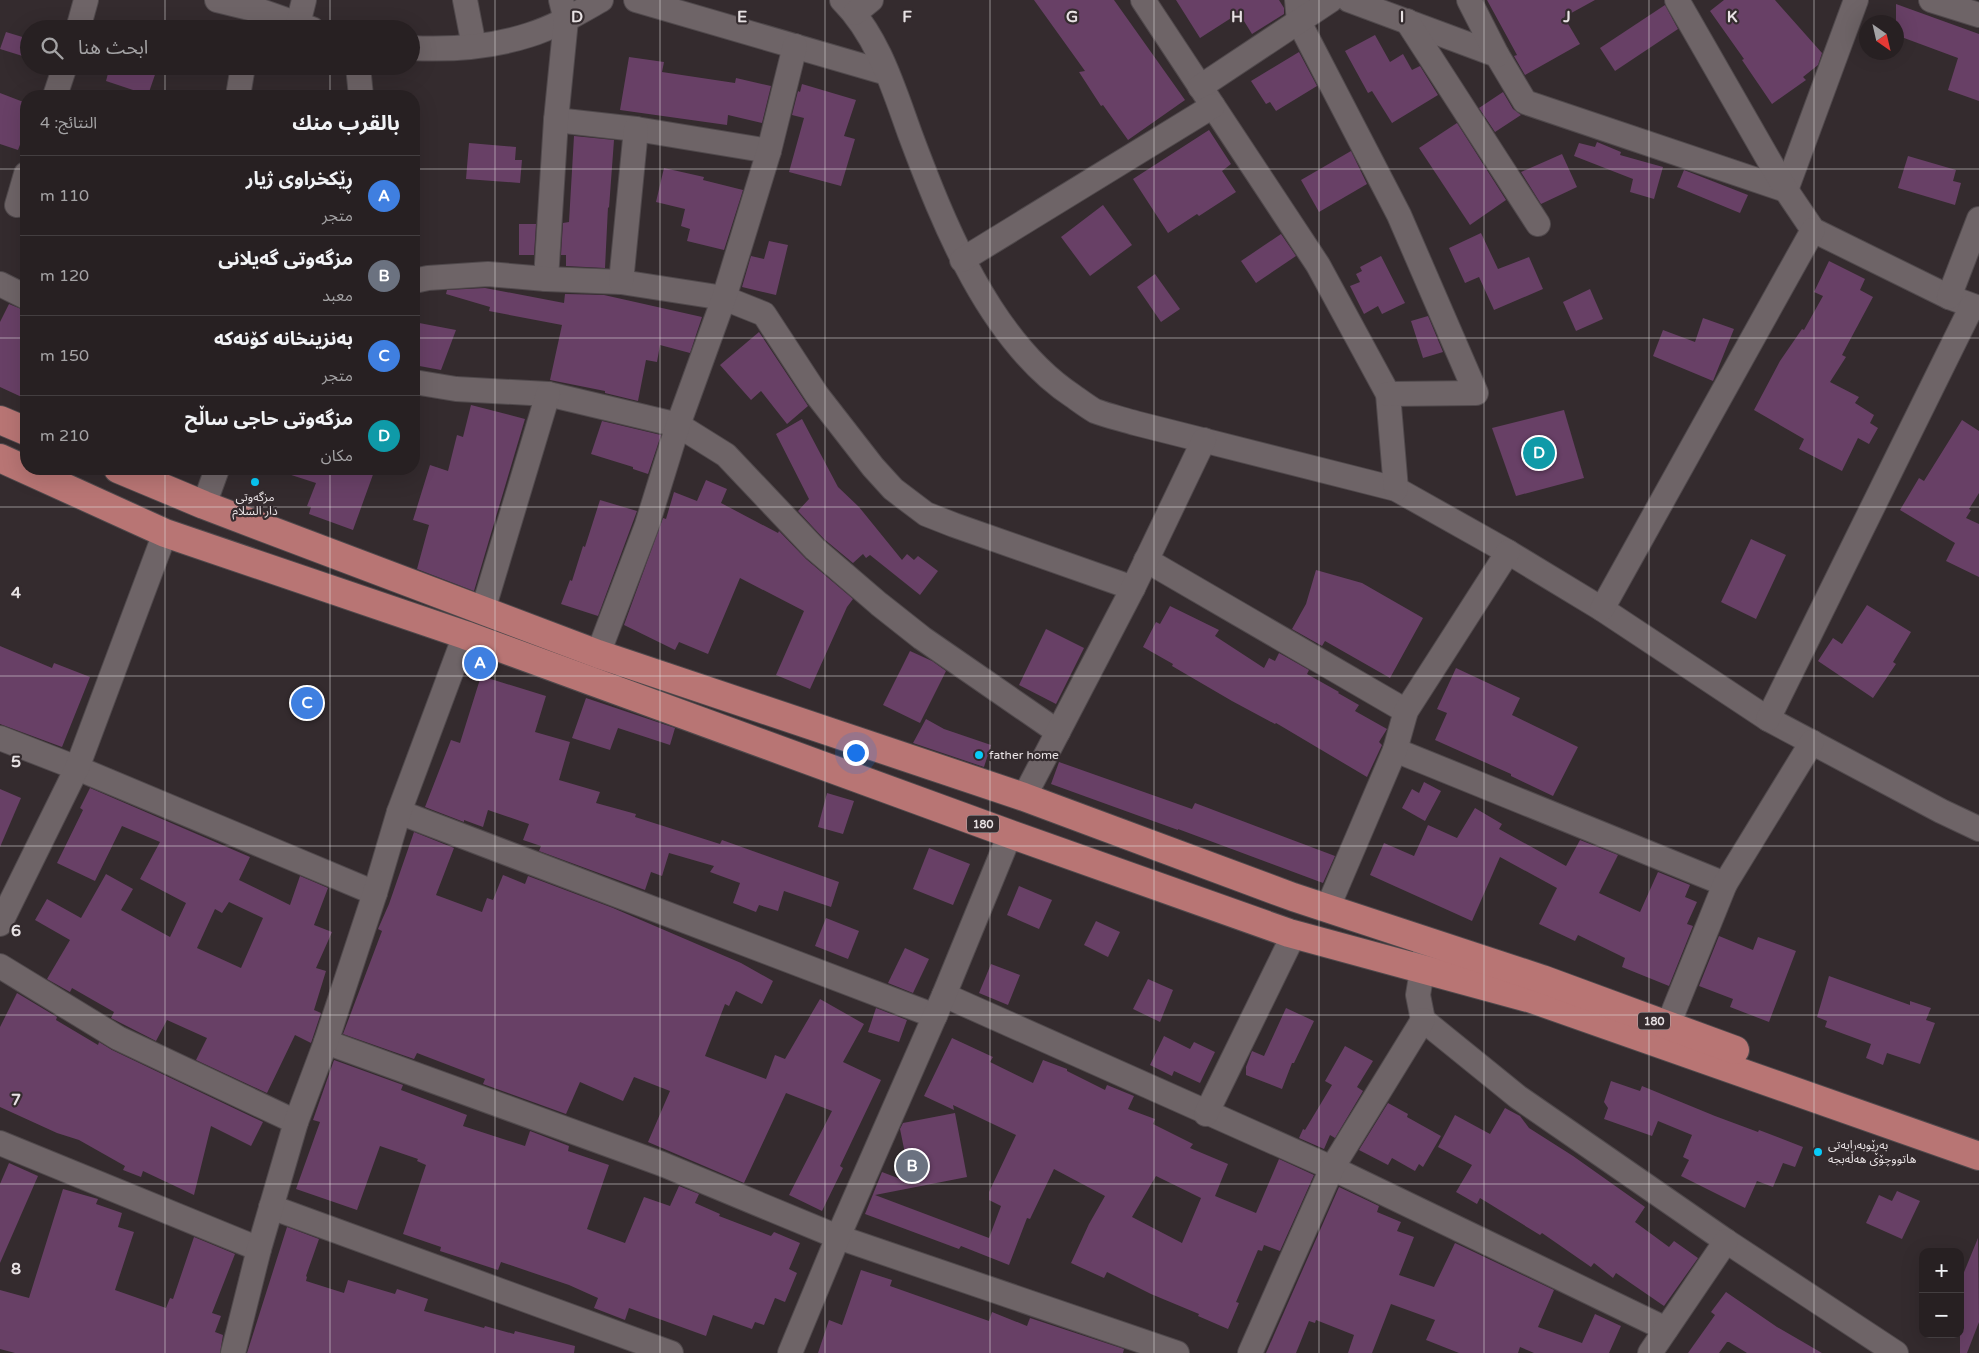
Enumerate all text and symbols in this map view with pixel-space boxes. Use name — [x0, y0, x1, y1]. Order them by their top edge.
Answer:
text: D — [571, 7, 583, 27]
text: E — [737, 7, 747, 27]
text: F — [902, 7, 912, 27]
text: G — [1066, 7, 1078, 27]
text: H — [1231, 7, 1243, 27]
text: I — [1400, 7, 1404, 27]
text: J — [1562, 7, 1571, 27]
text: K — [1727, 7, 1738, 27]
north arrow — [1859, 15, 1904, 60]
search box — [20, 20, 420, 75]
icon: search — [38, 34, 66, 62]
text: ابحث هنا — [78, 37, 148, 59]
text: بالقرب منك — [292, 111, 400, 136]
text: النتائج: 4 — [40, 113, 97, 133]
text: ڕێکخراوی ژیار — [246, 168, 353, 190]
text: 110 m — [40, 186, 89, 206]
text: A — [378, 186, 390, 206]
text: متجر — [322, 206, 353, 226]
text: مزگەوتی گەیلانی — [218, 248, 353, 270]
text: 120 m — [40, 266, 89, 286]
text: B — [378, 266, 390, 286]
text: معبد — [322, 286, 353, 306]
text: بەنزینخانە کۆنەکە — [214, 328, 353, 350]
text: 150 m — [40, 346, 89, 366]
text: C — [378, 346, 390, 366]
text: متجر — [322, 366, 353, 386]
text: مزگەوتی حاجی ساڵح — [185, 408, 353, 430]
text: 210 m — [40, 426, 89, 446]
text: D — [378, 426, 390, 446]
pin: D — [1523, 434, 1555, 472]
text: مكان — [321, 446, 353, 466]
marker: مزگەوتی دار السلام — [249, 476, 261, 488]
place label: مزگەوتی دار السلام — [232, 490, 278, 520]
text: 4 — [11, 583, 21, 603]
pin: A — [464, 644, 496, 682]
pin: C — [291, 684, 323, 722]
your location — [843, 740, 869, 766]
place label: father home — [989, 748, 1059, 762]
marker: father home — [973, 749, 985, 761]
text: 5 — [11, 752, 21, 772]
road number: 180 — [967, 816, 999, 832]
text: 6 — [11, 921, 21, 941]
road number: 180 — [1638, 1012, 1670, 1030]
text: 7 — [11, 1090, 21, 1110]
place label: بەڕێوبەرایەتی هاتووچۆی هەڵەبجە — [1828, 1138, 1916, 1167]
marker: بەڕێوبەرایەتی هاتووچۆی هەڵەبجە — [1812, 1146, 1824, 1158]
pin: B — [896, 1147, 928, 1185]
map controls — [1919, 1248, 1964, 1338]
button: + — [1919, 1248, 1964, 1293]
text: 8 — [11, 1259, 21, 1279]
button: − — [1919, 1293, 1964, 1338]

